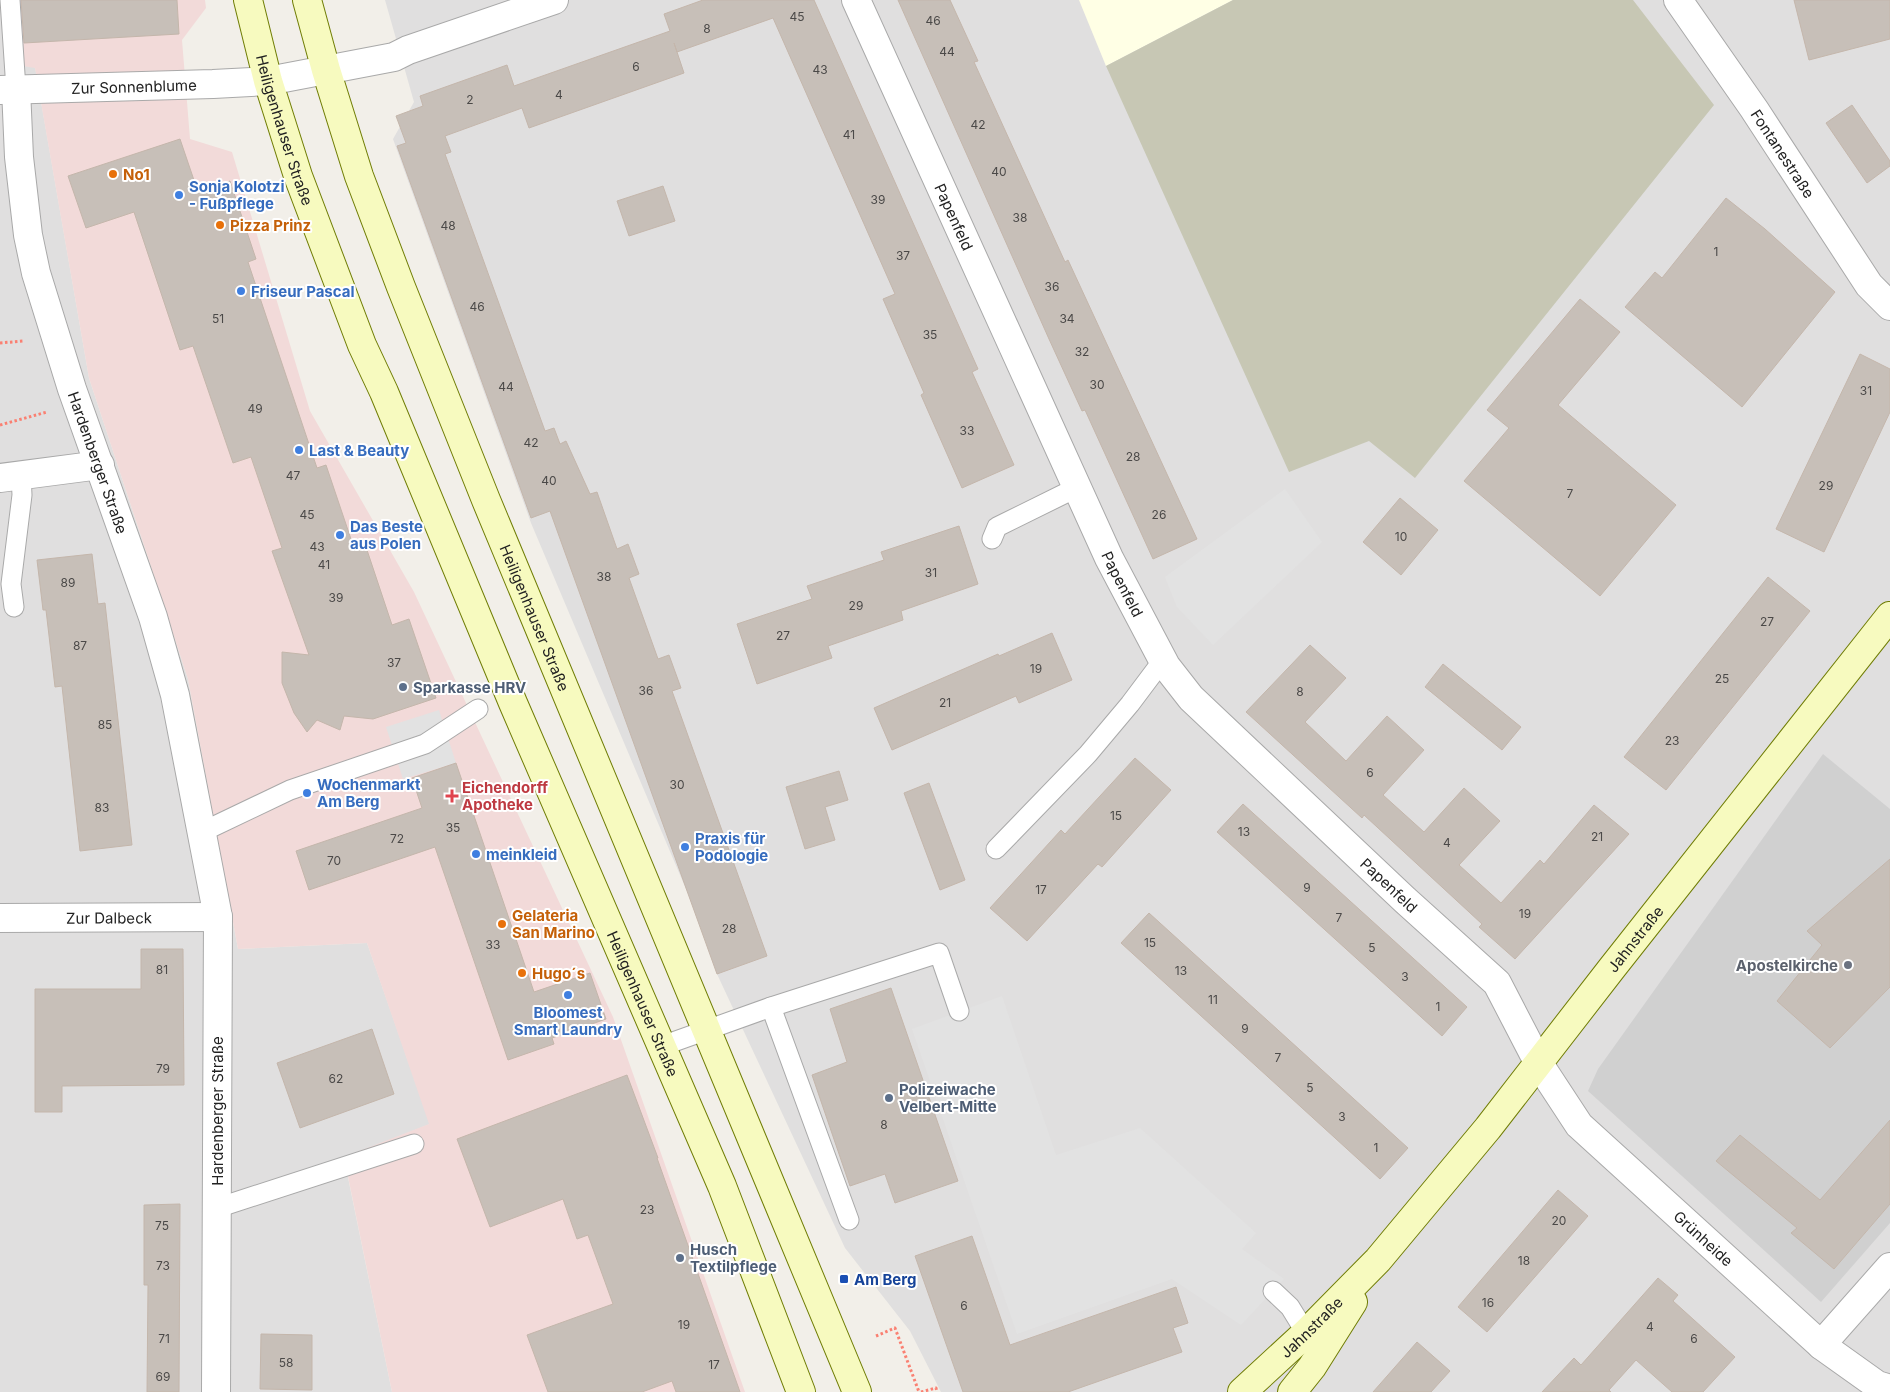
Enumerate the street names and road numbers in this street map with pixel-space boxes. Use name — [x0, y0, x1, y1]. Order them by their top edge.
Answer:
street label: Heiligenhauser Straße — [252, 53, 318, 208]
street label: Zur Sonnenblume — [71, 75, 197, 97]
street label: Fontanestraße — [1747, 106, 1819, 201]
street label: Papenfeld — [931, 180, 978, 253]
street label: Hardenberger Straße — [64, 389, 132, 536]
street label: Heiligenhauser Straße — [496, 542, 574, 694]
street label: Papenfeld — [1098, 548, 1148, 620]
street label: Papenfeld — [1357, 854, 1422, 916]
street label: Jahnstraße — [1603, 902, 1667, 976]
street label: Zur Dalbeck — [66, 908, 153, 927]
street label: Heiligenhauser Straße — [603, 928, 683, 1080]
street label: Hardenberger Straße — [208, 1036, 227, 1186]
street label: Grünheide — [1670, 1206, 1737, 1270]
street label: Jahnstraße — [1276, 1292, 1346, 1362]

